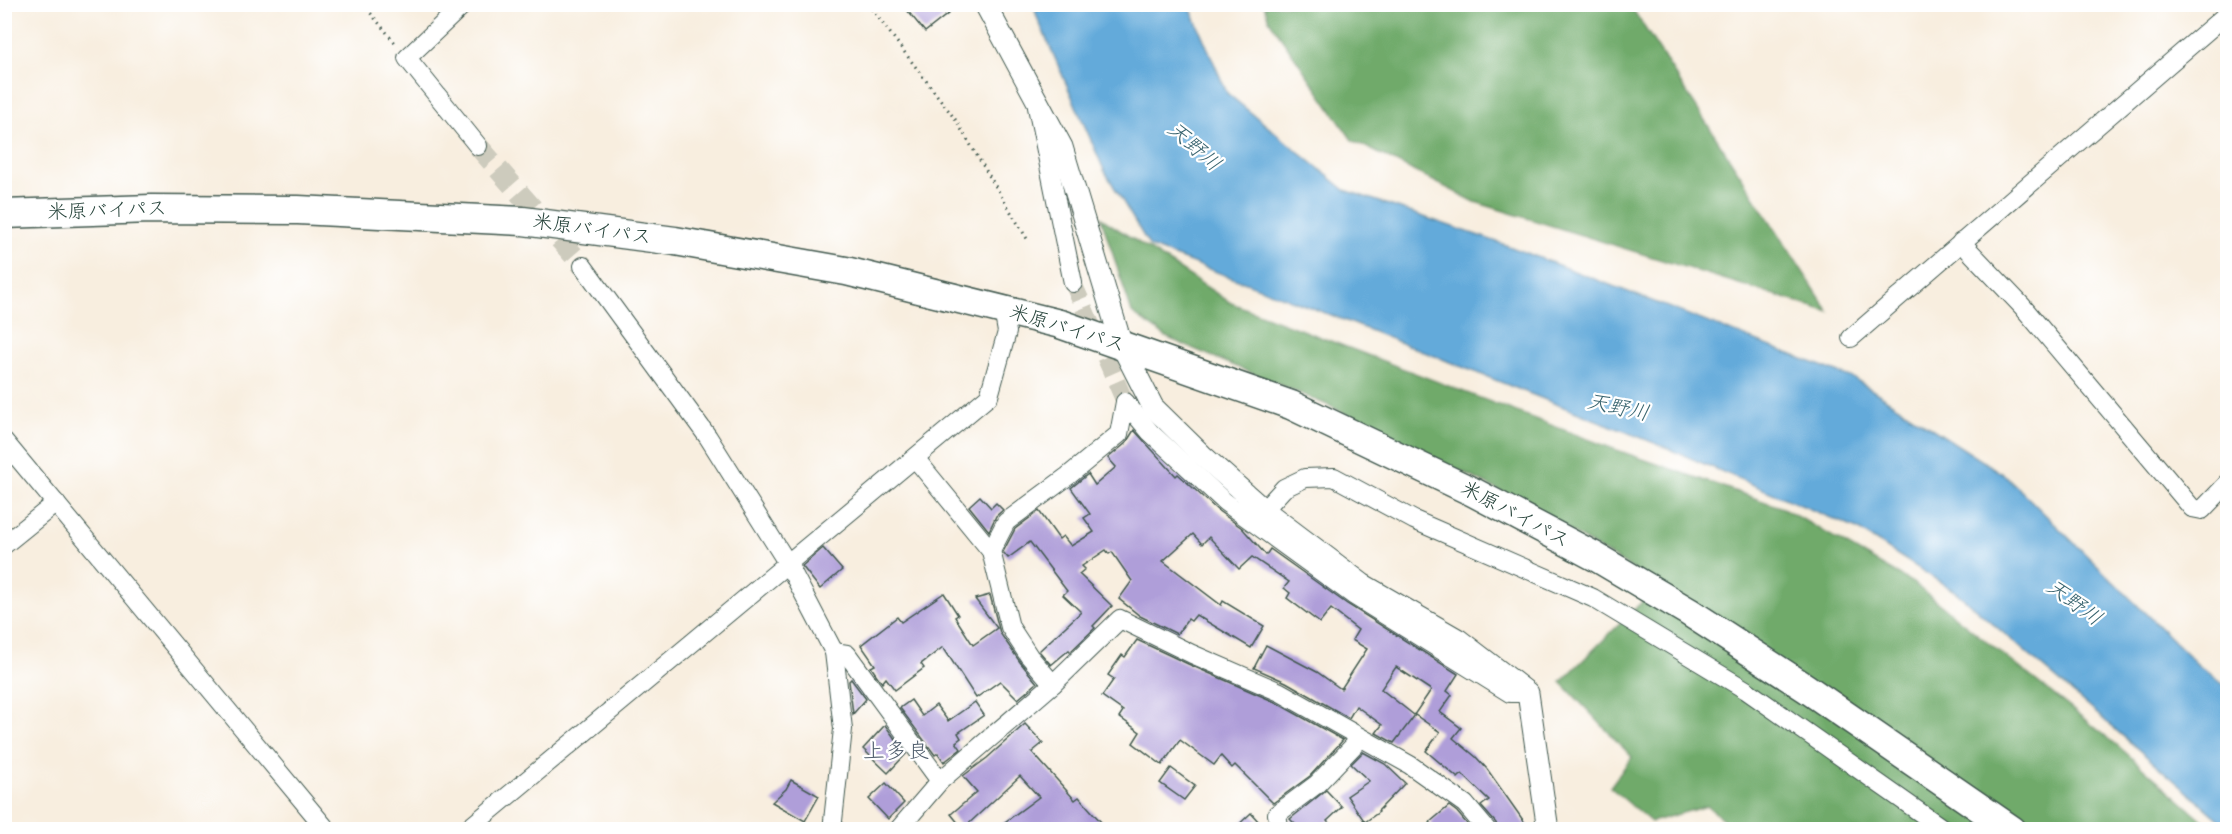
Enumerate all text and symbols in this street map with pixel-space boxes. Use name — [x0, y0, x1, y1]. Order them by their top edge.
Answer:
water label: 天野川 — [1161, 116, 1227, 178]
street label: 米原バイパス — [47, 195, 167, 227]
street label: 米原バイパス — [531, 208, 653, 252]
street label: 米原バイパス — [1006, 299, 1128, 359]
water label: 天野川 — [1584, 388, 1652, 428]
street label: 米原バイパス — [1456, 475, 1574, 555]
water label: 天野川 — [2040, 573, 2108, 633]
district label: 上多良 — [863, 738, 929, 766]

